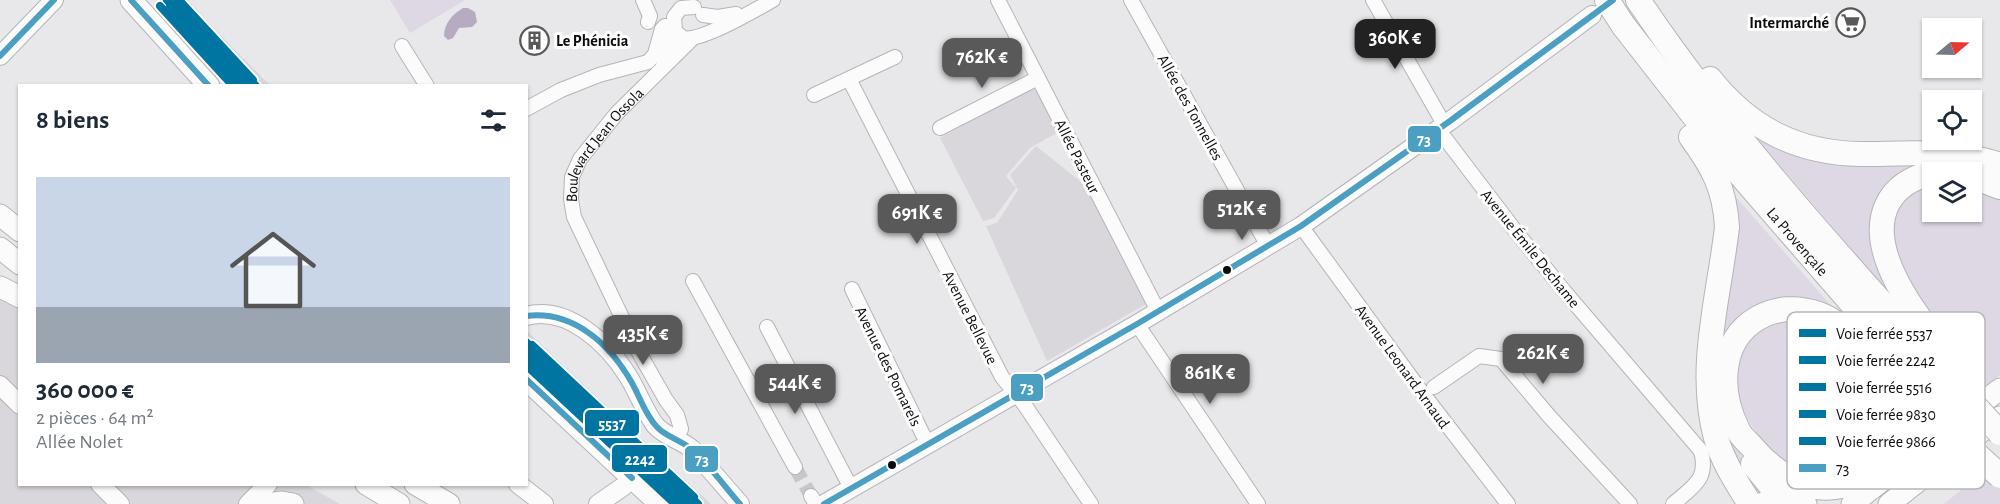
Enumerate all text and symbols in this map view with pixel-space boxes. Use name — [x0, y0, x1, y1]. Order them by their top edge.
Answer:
supermarket icon: Intermarché — [1834, 6, 1866, 38]
place label: Intermarché — [1749, 15, 1829, 31]
north arrow — [1922, 18, 1982, 78]
map controls — [1922, 18, 1982, 222]
pin: 360K € — [1346, 19, 1444, 70]
building icon: Le Phénicia — [519, 24, 551, 56]
text: 360K € — [1369, 28, 1421, 48]
place label: Le Phénicia — [556, 33, 629, 49]
pin: 762K € — [933, 38, 1031, 89]
text: 762K € — [956, 47, 1008, 67]
street label: Allée des Tonnelles — [1154, 52, 1226, 163]
street label: Boulevard Jean Ossola — [564, 85, 647, 203]
button: locate — [1922, 90, 1982, 150]
icon: filters — [477, 104, 510, 137]
text: 8 biens — [36, 107, 109, 133]
street label: Allée Pasteur — [1052, 117, 1103, 197]
line badge: 73 — [1407, 125, 1442, 153]
text: 73 — [1417, 132, 1431, 148]
button: layers — [1922, 162, 1982, 222]
street label: Avenue Émile Dechame — [1478, 185, 1584, 311]
pin: 512K € — [1193, 190, 1291, 241]
pin: 691K € — [868, 194, 966, 245]
text: 512K € — [1217, 199, 1267, 219]
text: 691K € — [892, 203, 942, 223]
street label: La Provençale — [1763, 205, 1831, 279]
icon: home — [219, 216, 327, 324]
unlabelled marker — [1221, 264, 1233, 276]
street label: Avenue Bellevue — [940, 268, 1001, 367]
street label: Avenue Leonard Arnaud — [1352, 302, 1452, 431]
street label: Avenue des Pomarels — [852, 304, 924, 429]
legend — [1787, 312, 1985, 489]
pin: 435K € — [594, 315, 692, 366]
text: 435K € — [617, 324, 669, 344]
text: Voie ferrée 5537 — [1836, 326, 1933, 342]
pin: 262K € — [1494, 334, 1592, 385]
text: 262K € — [1517, 343, 1569, 363]
text: Voie ferrée 2242 — [1836, 353, 1935, 369]
pin: 861K € — [1161, 354, 1259, 405]
text: 861K € — [1185, 363, 1235, 383]
pin: 544K € — [746, 364, 844, 415]
text: 544K € — [769, 373, 821, 393]
line badge: 73 — [1010, 373, 1044, 402]
text: 360 000 € — [36, 377, 134, 403]
text: 73 — [1020, 380, 1034, 396]
text: Voie ferrée 5516 — [1836, 380, 1932, 396]
text: Voie ferrée 9830 — [1836, 407, 1936, 423]
text: 2 pièces · 64 m² — [36, 408, 153, 428]
line badge: 5537 — [584, 409, 640, 437]
text: 5537 — [598, 416, 626, 432]
text: Allée Nolet — [36, 432, 123, 452]
text: Voie ferrée 9866 — [1836, 434, 1936, 450]
line badge: 2242 — [611, 444, 668, 473]
line badge: 73 — [684, 445, 719, 473]
text: 2242 — [625, 452, 656, 468]
text: 73 — [695, 452, 709, 468]
unlabelled marker — [886, 459, 898, 471]
text: 73 — [1836, 461, 1849, 477]

